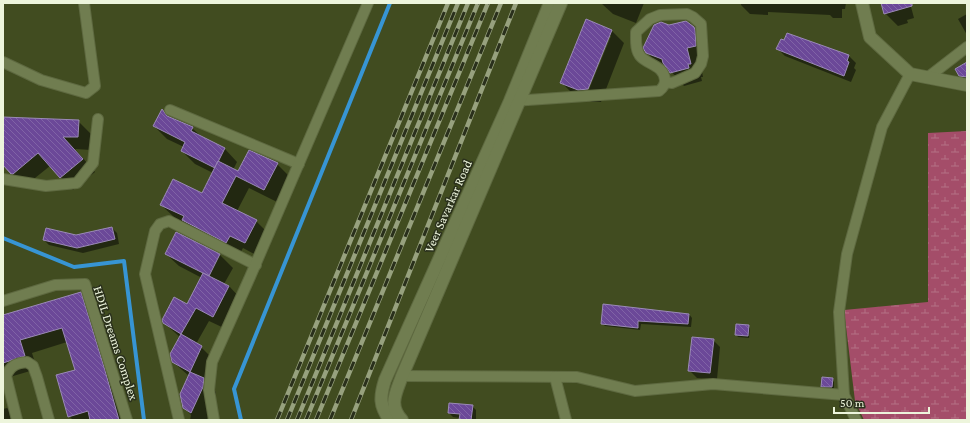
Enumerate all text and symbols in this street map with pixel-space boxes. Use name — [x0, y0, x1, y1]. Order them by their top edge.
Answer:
street label: Veer Savarkar Road — [421, 157, 475, 254]
street label: HDIL Dreams Complex — [90, 284, 142, 402]
scale bar — [834, 389, 929, 415]
text: 50 m — [840, 396, 865, 410]

